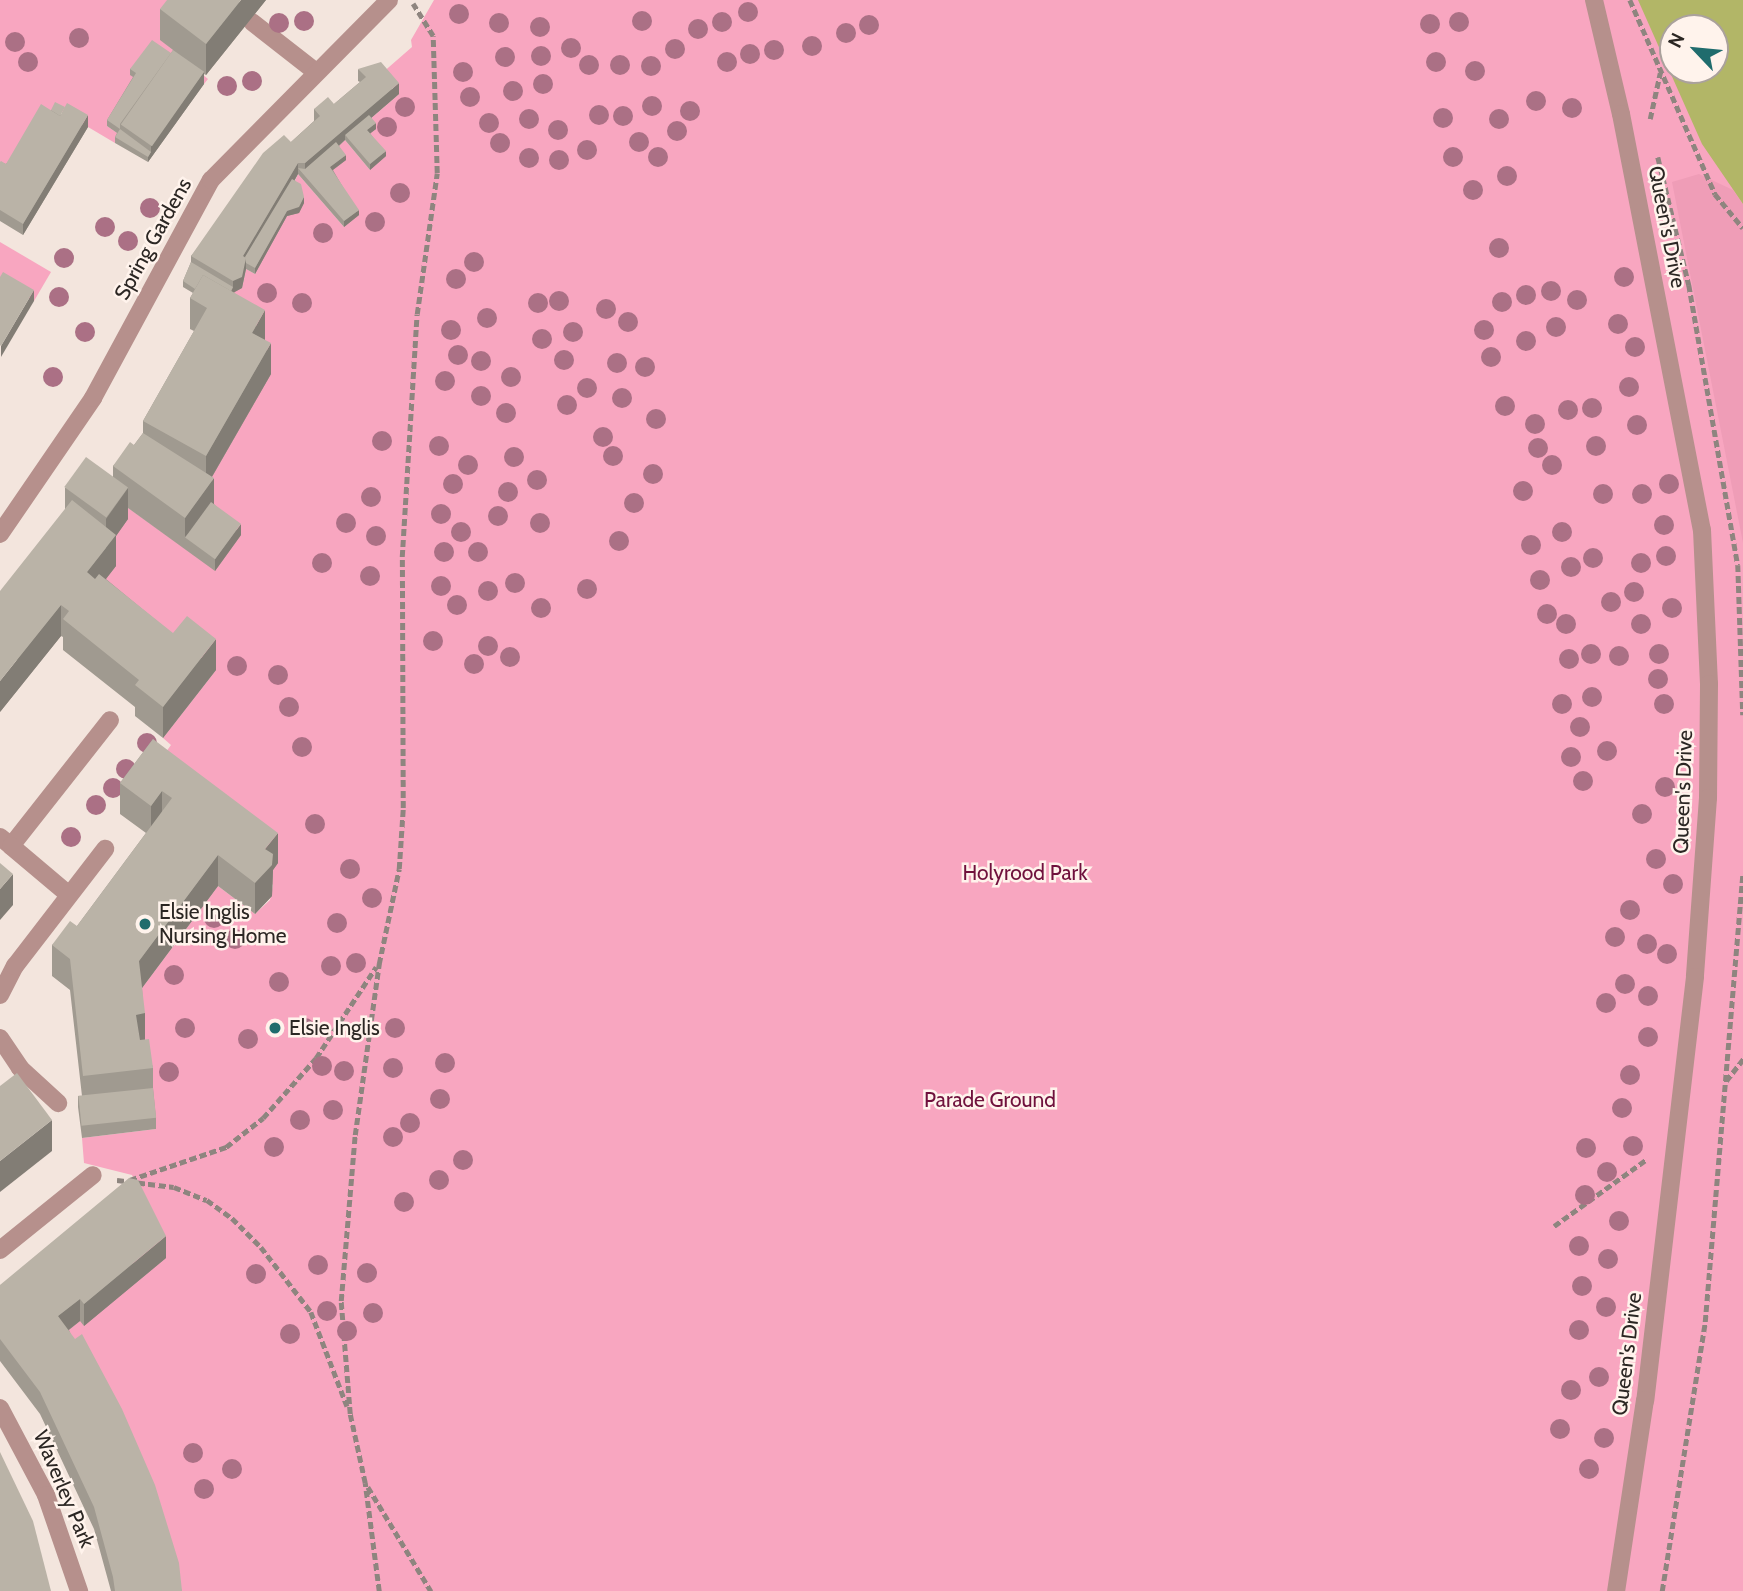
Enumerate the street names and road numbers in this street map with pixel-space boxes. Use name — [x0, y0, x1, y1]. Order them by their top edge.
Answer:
street label: Queen's Drive — [1643, 164, 1691, 290]
street label: Spring Gardens — [109, 174, 197, 304]
street label: Queen's Drive — [1668, 730, 1698, 854]
street label: Queen's Drive — [1607, 1291, 1647, 1417]
street label: Waverley Park — [28, 1427, 100, 1551]

